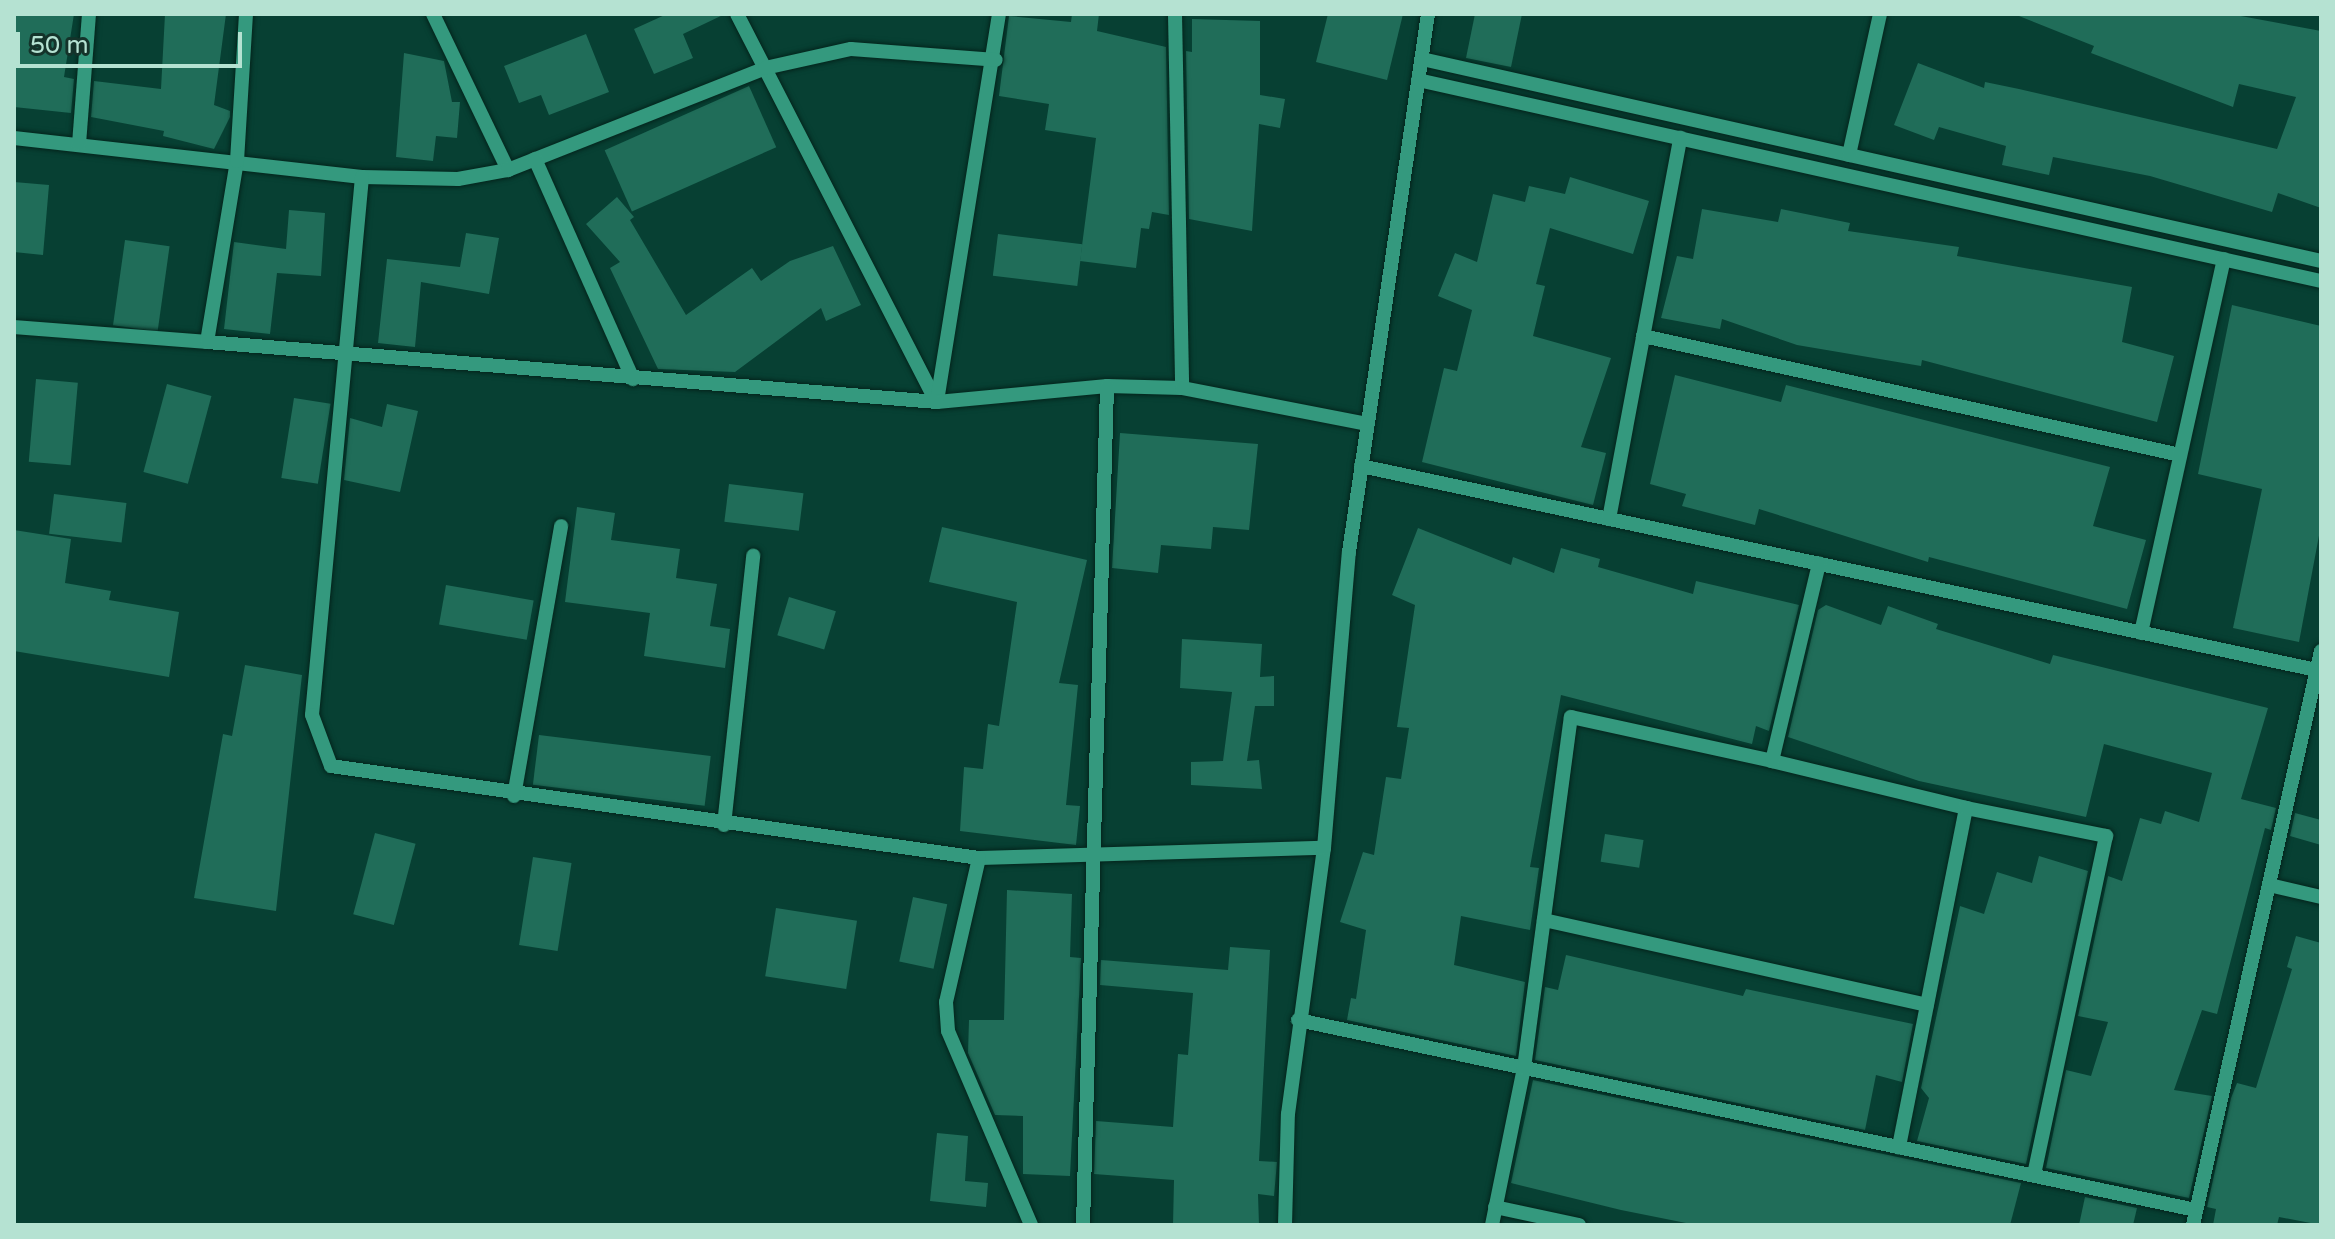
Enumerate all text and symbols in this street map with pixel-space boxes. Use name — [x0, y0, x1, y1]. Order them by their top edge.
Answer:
scale bar — [20, 16, 246, 66]
text: 50 m — [30, 31, 88, 60]

